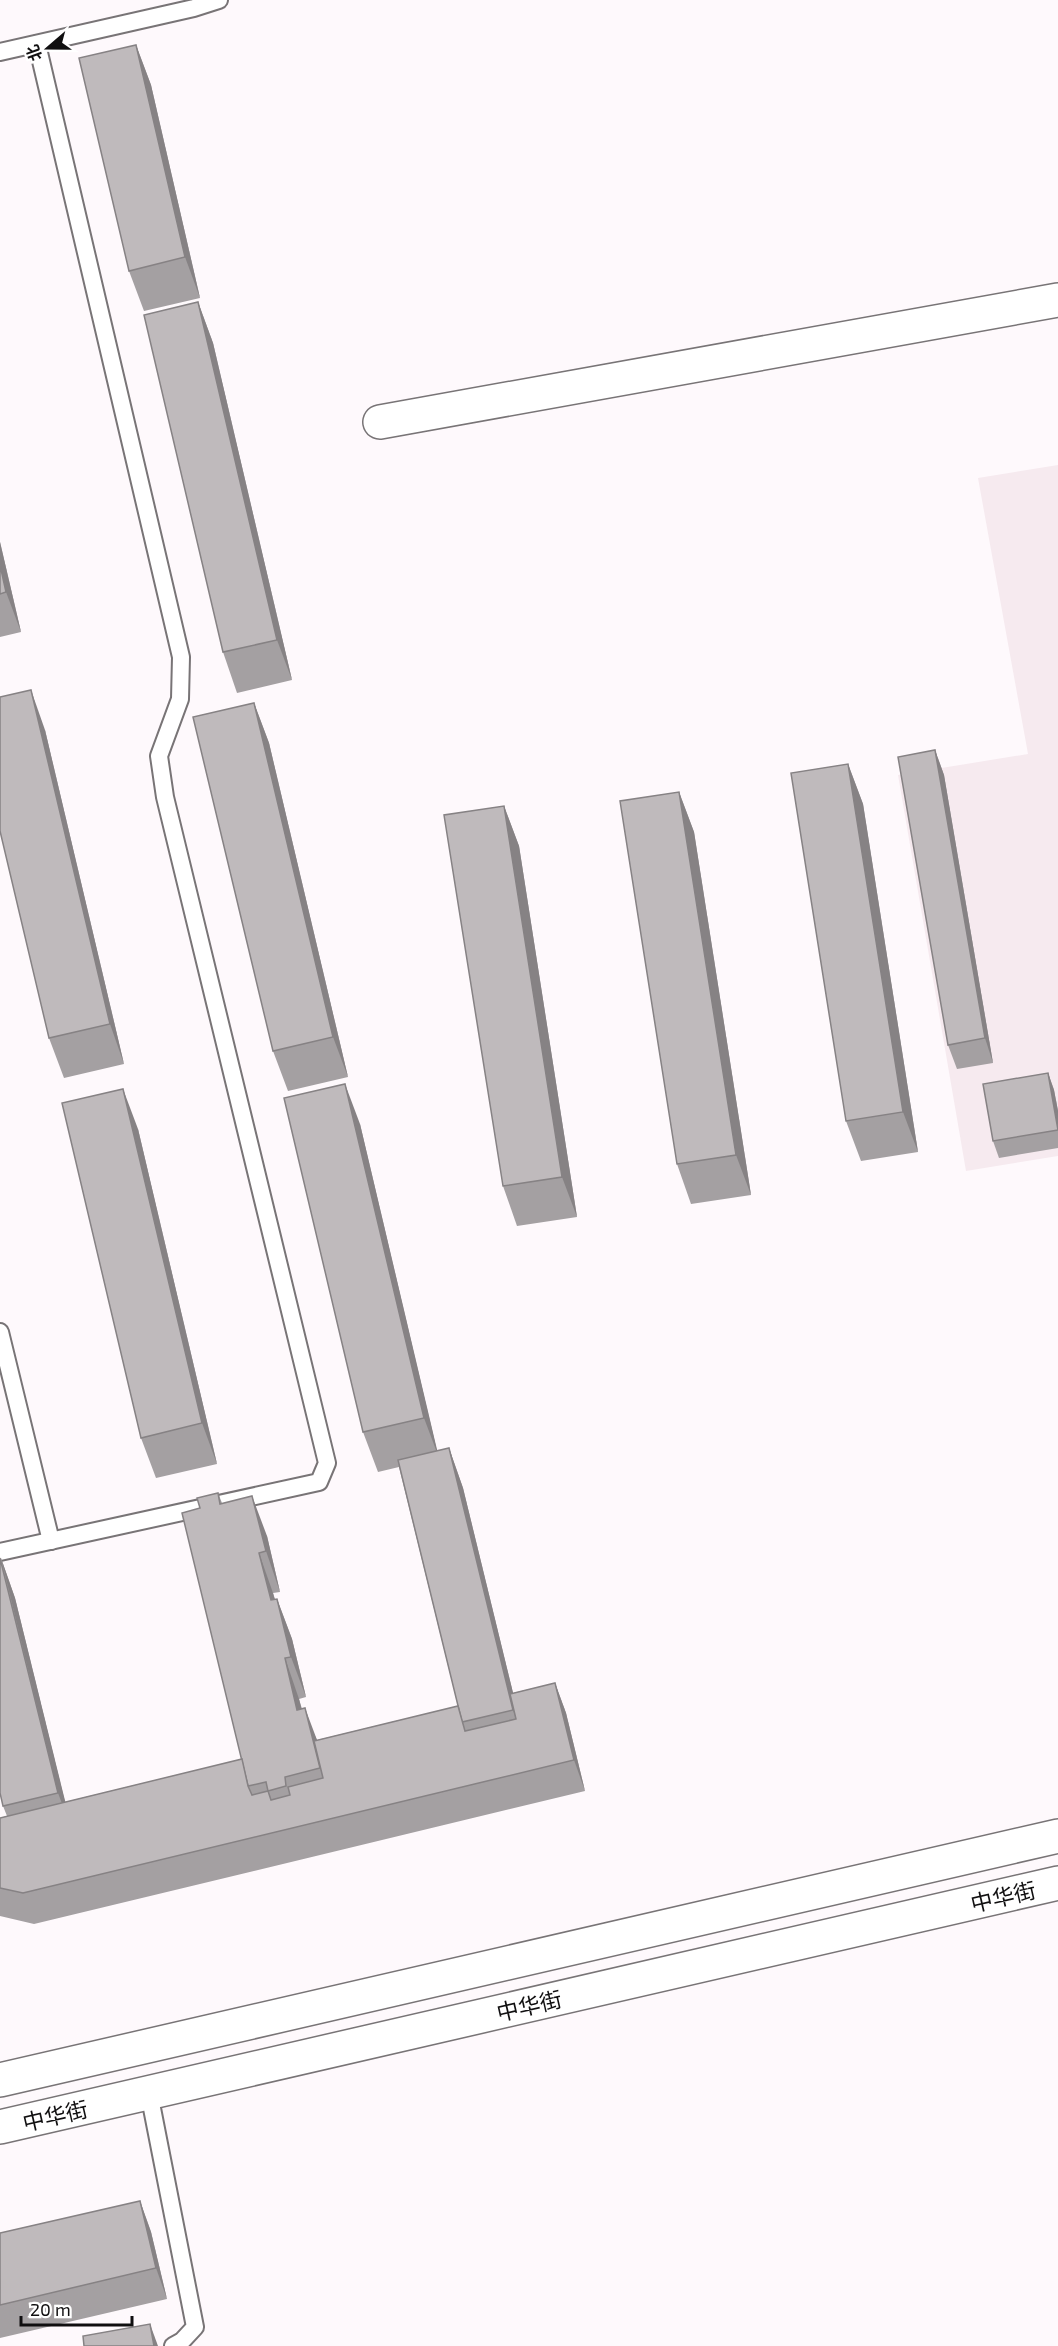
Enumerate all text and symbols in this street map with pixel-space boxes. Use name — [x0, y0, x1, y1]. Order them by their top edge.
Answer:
north arrow — [18, 18, 78, 78]
text: 北 — [22, 43, 45, 64]
street label: 中华街 — [968, 1876, 1038, 1916]
street label: 中华街 — [494, 1985, 564, 2025]
street label: 中华街 — [20, 2095, 90, 2135]
scale bar — [21, 2289, 132, 2327]
text: 20 m — [30, 2298, 71, 2320]

